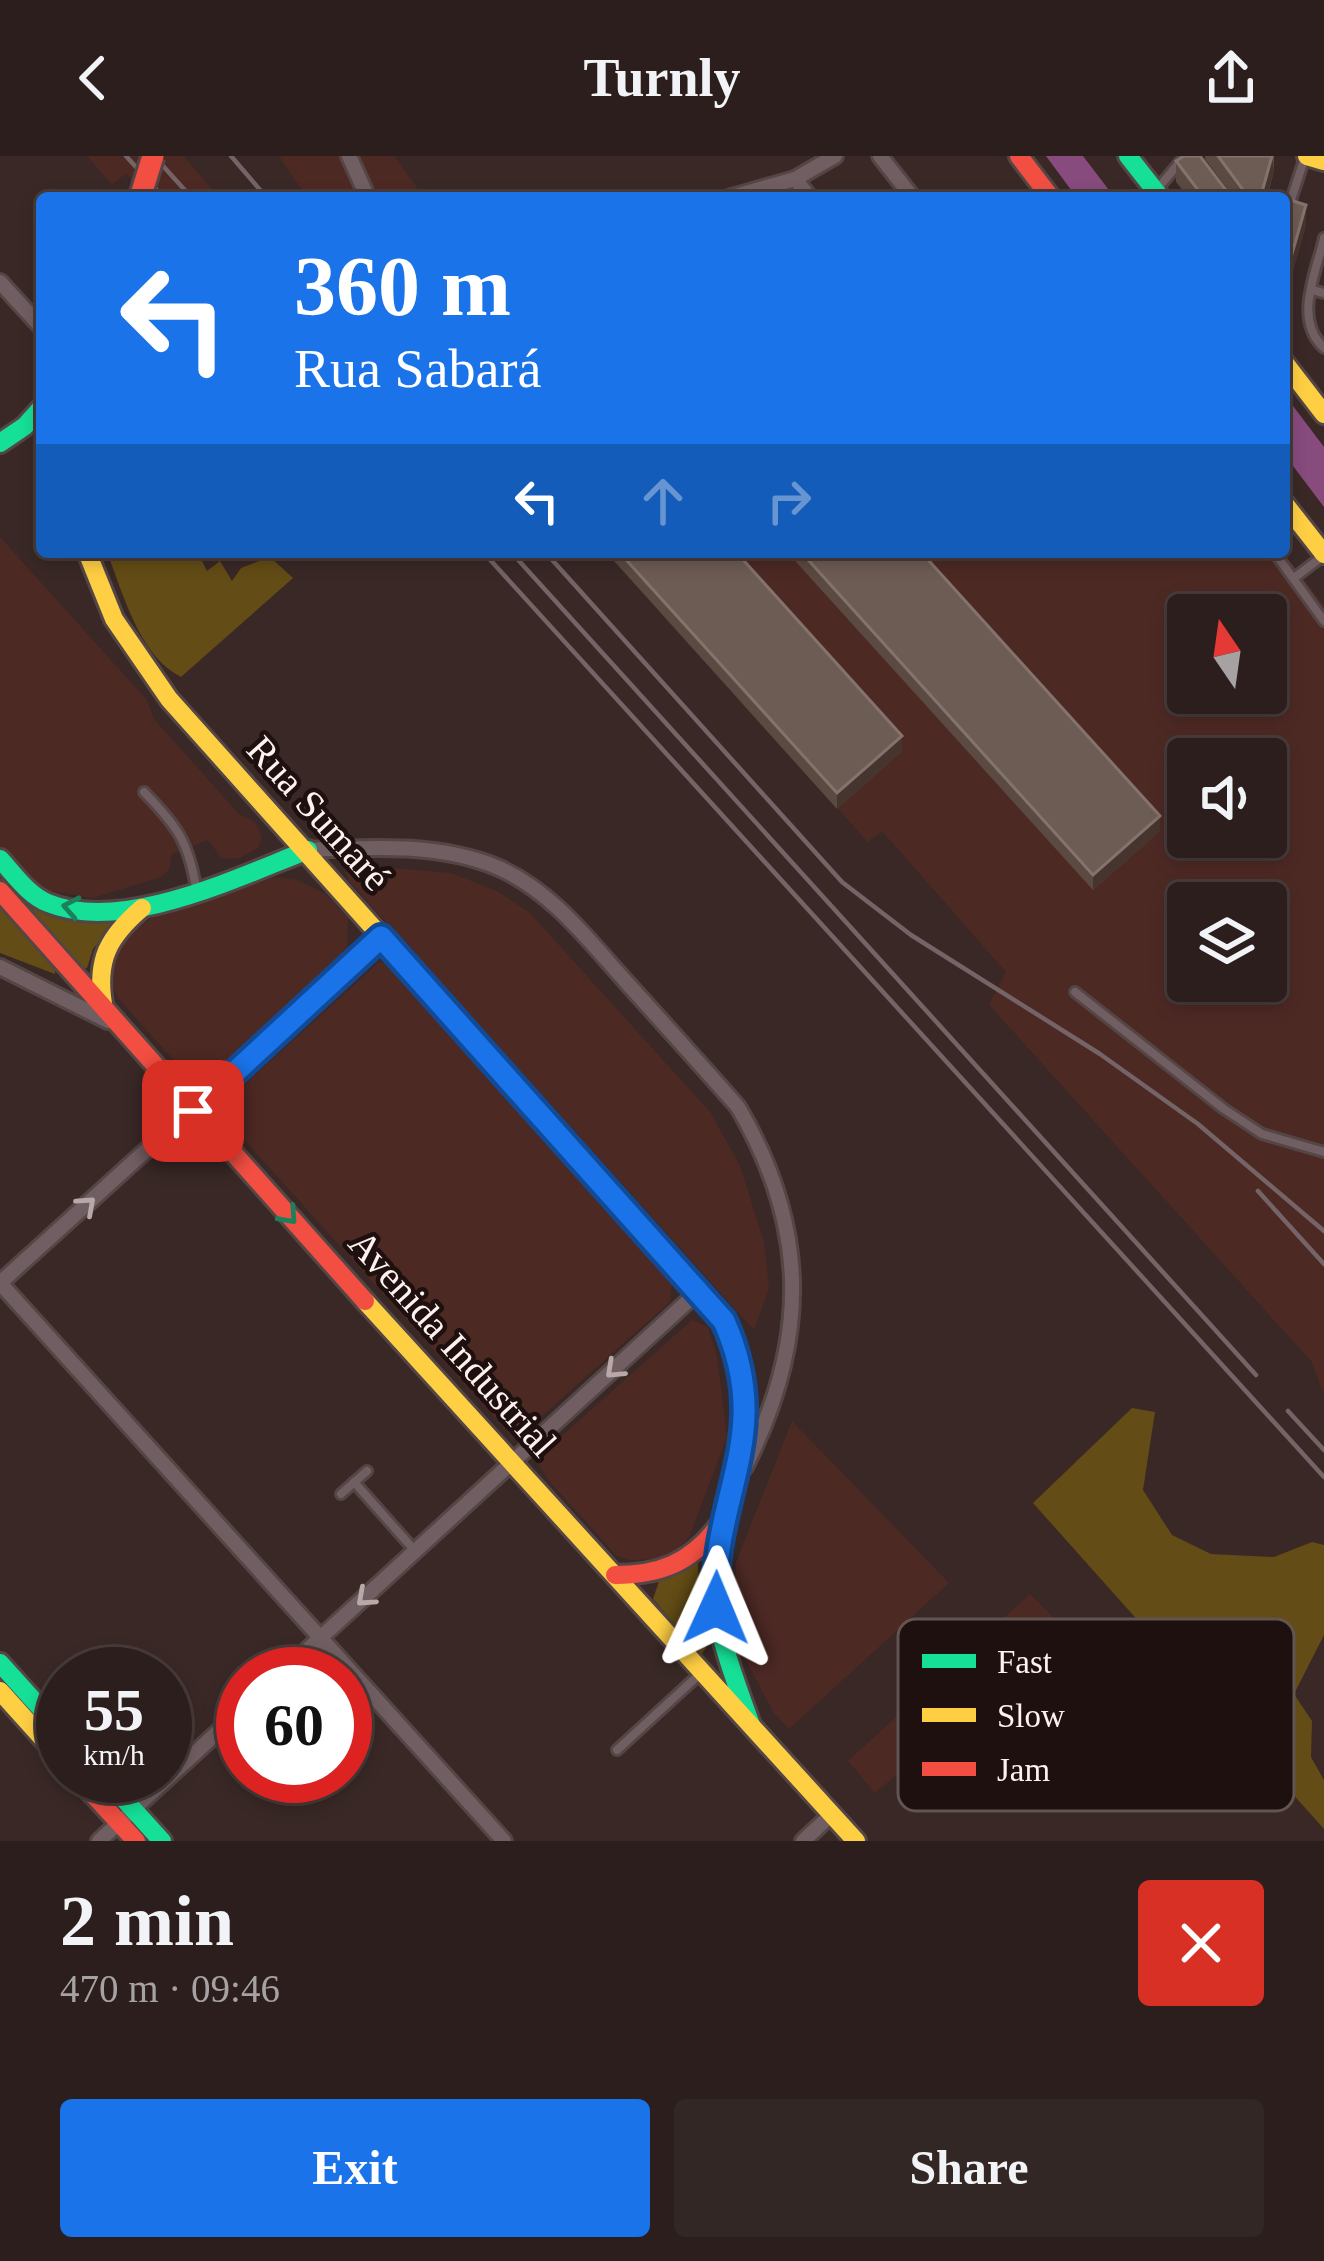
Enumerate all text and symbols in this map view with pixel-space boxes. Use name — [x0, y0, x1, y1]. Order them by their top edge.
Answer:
icon: back — [60, 45, 126, 111]
icon: share — [1198, 45, 1264, 111]
text: Turnly — [583, 48, 741, 108]
icon: left — [96, 240, 252, 396]
text: 360 m — [294, 240, 511, 333]
text: Rua Sabará — [294, 339, 541, 399]
icon: left — [504, 468, 570, 534]
icon: ahead — [630, 468, 696, 534]
icon: right — [756, 468, 822, 534]
north arrow — [1167, 594, 1287, 714]
map controls — [1167, 594, 1287, 1002]
street label: Rua Sumaré — [239, 727, 399, 899]
button: sound — [1167, 738, 1287, 858]
button: layers — [1167, 882, 1287, 1002]
one-way arrow — [61, 896, 81, 921]
pin — [142, 1060, 244, 1162]
icon: arrive — [160, 1078, 226, 1144]
one-way arrow — [74, 1198, 95, 1219]
one-way arrow — [275, 1203, 297, 1224]
street label: Avenida Industrial — [341, 1221, 566, 1465]
one-way arrow — [606, 1355, 627, 1377]
position arrow — [653, 1545, 779, 1671]
one-way arrow — [357, 1584, 378, 1605]
legend — [898, 1619, 1294, 1811]
text: Fast — [997, 1644, 1052, 1680]
speed limit sign: 60 — [216, 1647, 372, 1803]
text: 55 — [84, 1677, 144, 1743]
text: Slow — [997, 1698, 1065, 1734]
text: km/h — [83, 1738, 145, 1771]
text: Jam — [997, 1752, 1050, 1788]
button: close — [1138, 1880, 1264, 2006]
text: 2 min — [60, 1881, 234, 1961]
text: 470 m · 09:46 — [60, 1967, 280, 2010]
button: Exit — [60, 2099, 650, 2237]
button: Share — [674, 2099, 1264, 2237]

